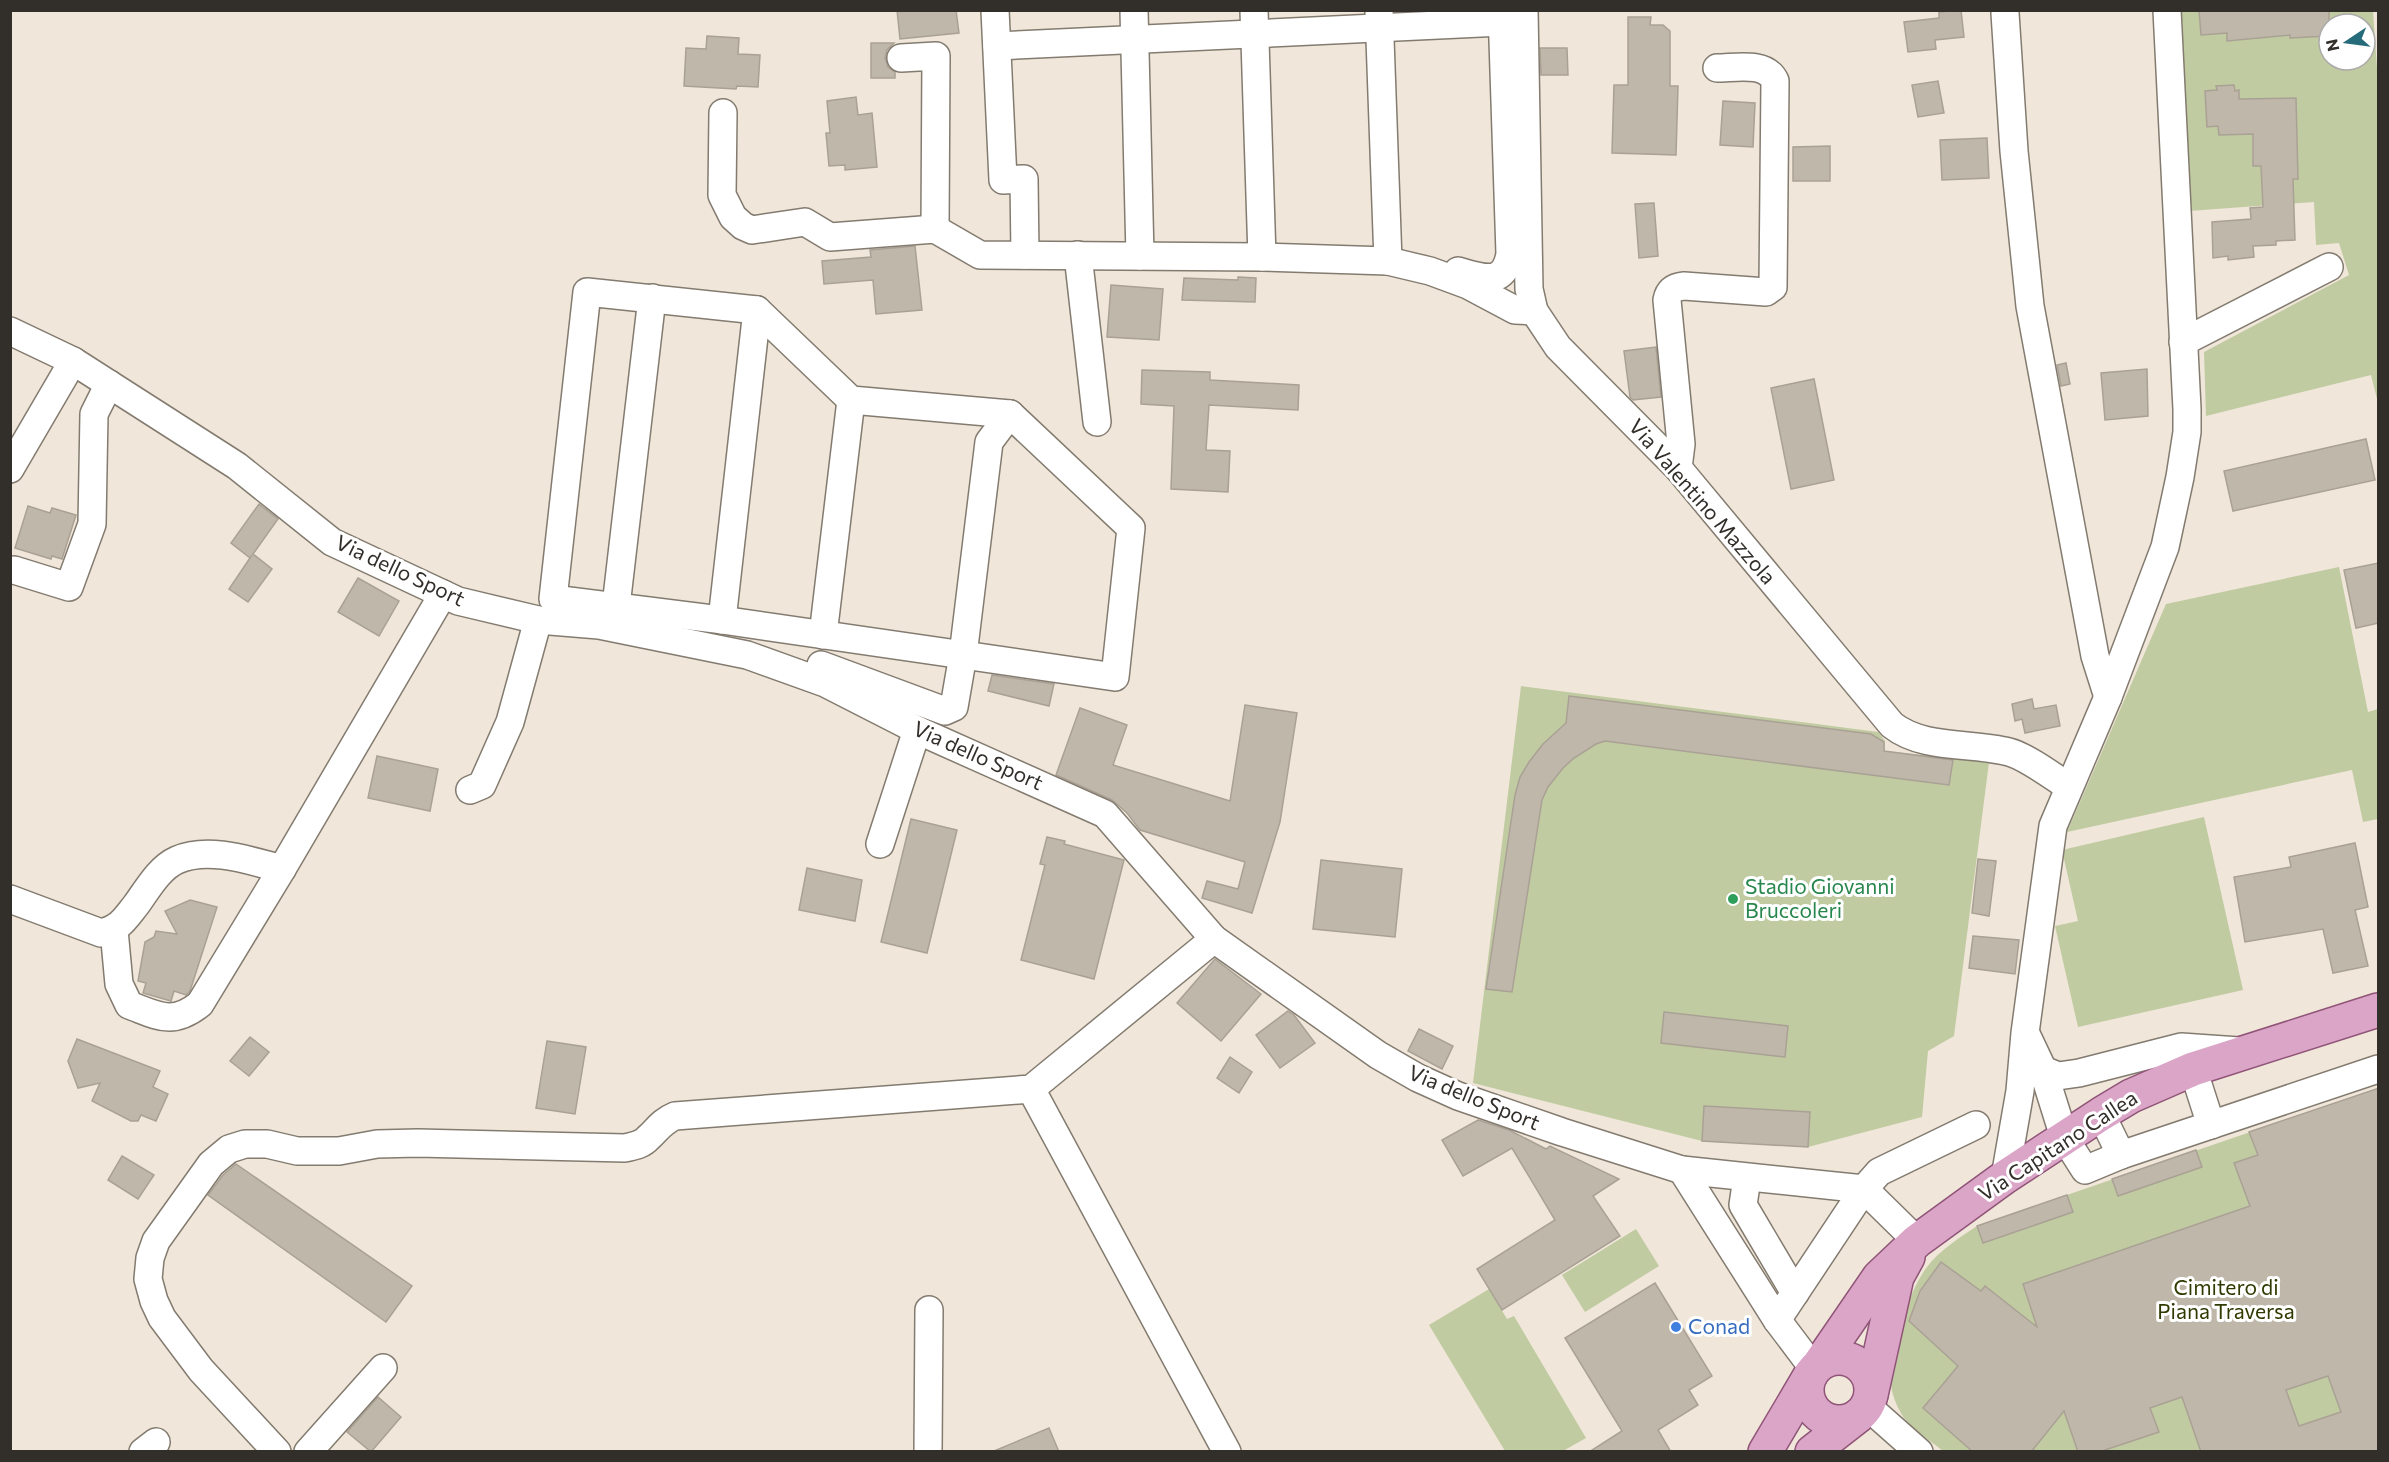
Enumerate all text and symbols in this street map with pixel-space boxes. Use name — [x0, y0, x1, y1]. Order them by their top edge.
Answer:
north arrow — [2317, 12, 2377, 72]
text: N — [2321, 38, 2343, 53]
street label: Via Valentino Mazzola — [1625, 413, 1782, 589]
street label: Via dello Sport — [332, 529, 469, 610]
street label: Via dello Sport — [910, 715, 1047, 794]
place label: Stadio Giovanni Bruccoleri — [1745, 873, 1895, 922]
marker: Stadio Giovanni Bruccoleri — [1726, 892, 1740, 906]
street label: Via dello Sport — [1405, 1059, 1544, 1134]
street label: Via Capitano Callea — [1973, 1084, 2141, 1205]
park label: Cimitero di Piana Traversa — [2157, 1274, 2295, 1323]
place label: Conad — [1688, 1313, 1750, 1338]
marker: Conad — [1669, 1320, 1683, 1334]

